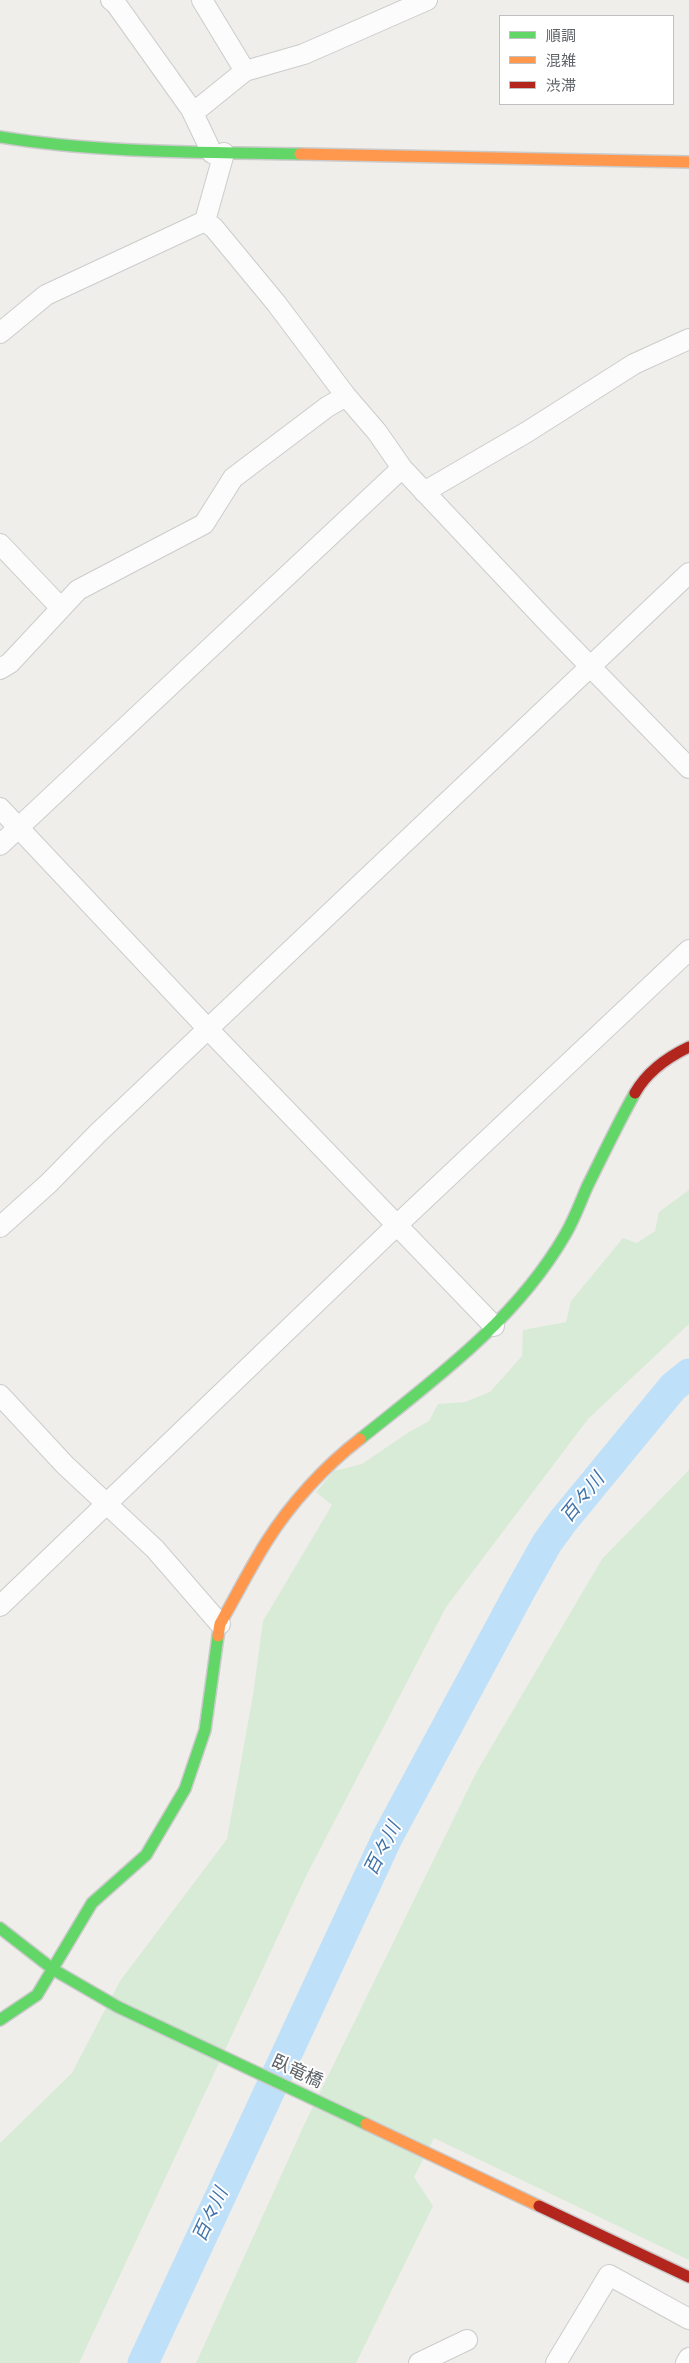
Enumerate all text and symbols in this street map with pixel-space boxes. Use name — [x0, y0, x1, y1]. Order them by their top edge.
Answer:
legend — [499, 15, 674, 105]
text: 順調 — [546, 27, 576, 45]
text: 混雑 — [546, 52, 576, 70]
text: 渋滞 — [546, 77, 576, 95]
water label: 百々川 — [556, 1469, 610, 1527]
water label: 百々川 — [360, 1818, 406, 1880]
street label: 臥竜橋 — [268, 2051, 326, 2093]
water label: 百々川 — [189, 2184, 233, 2246]

